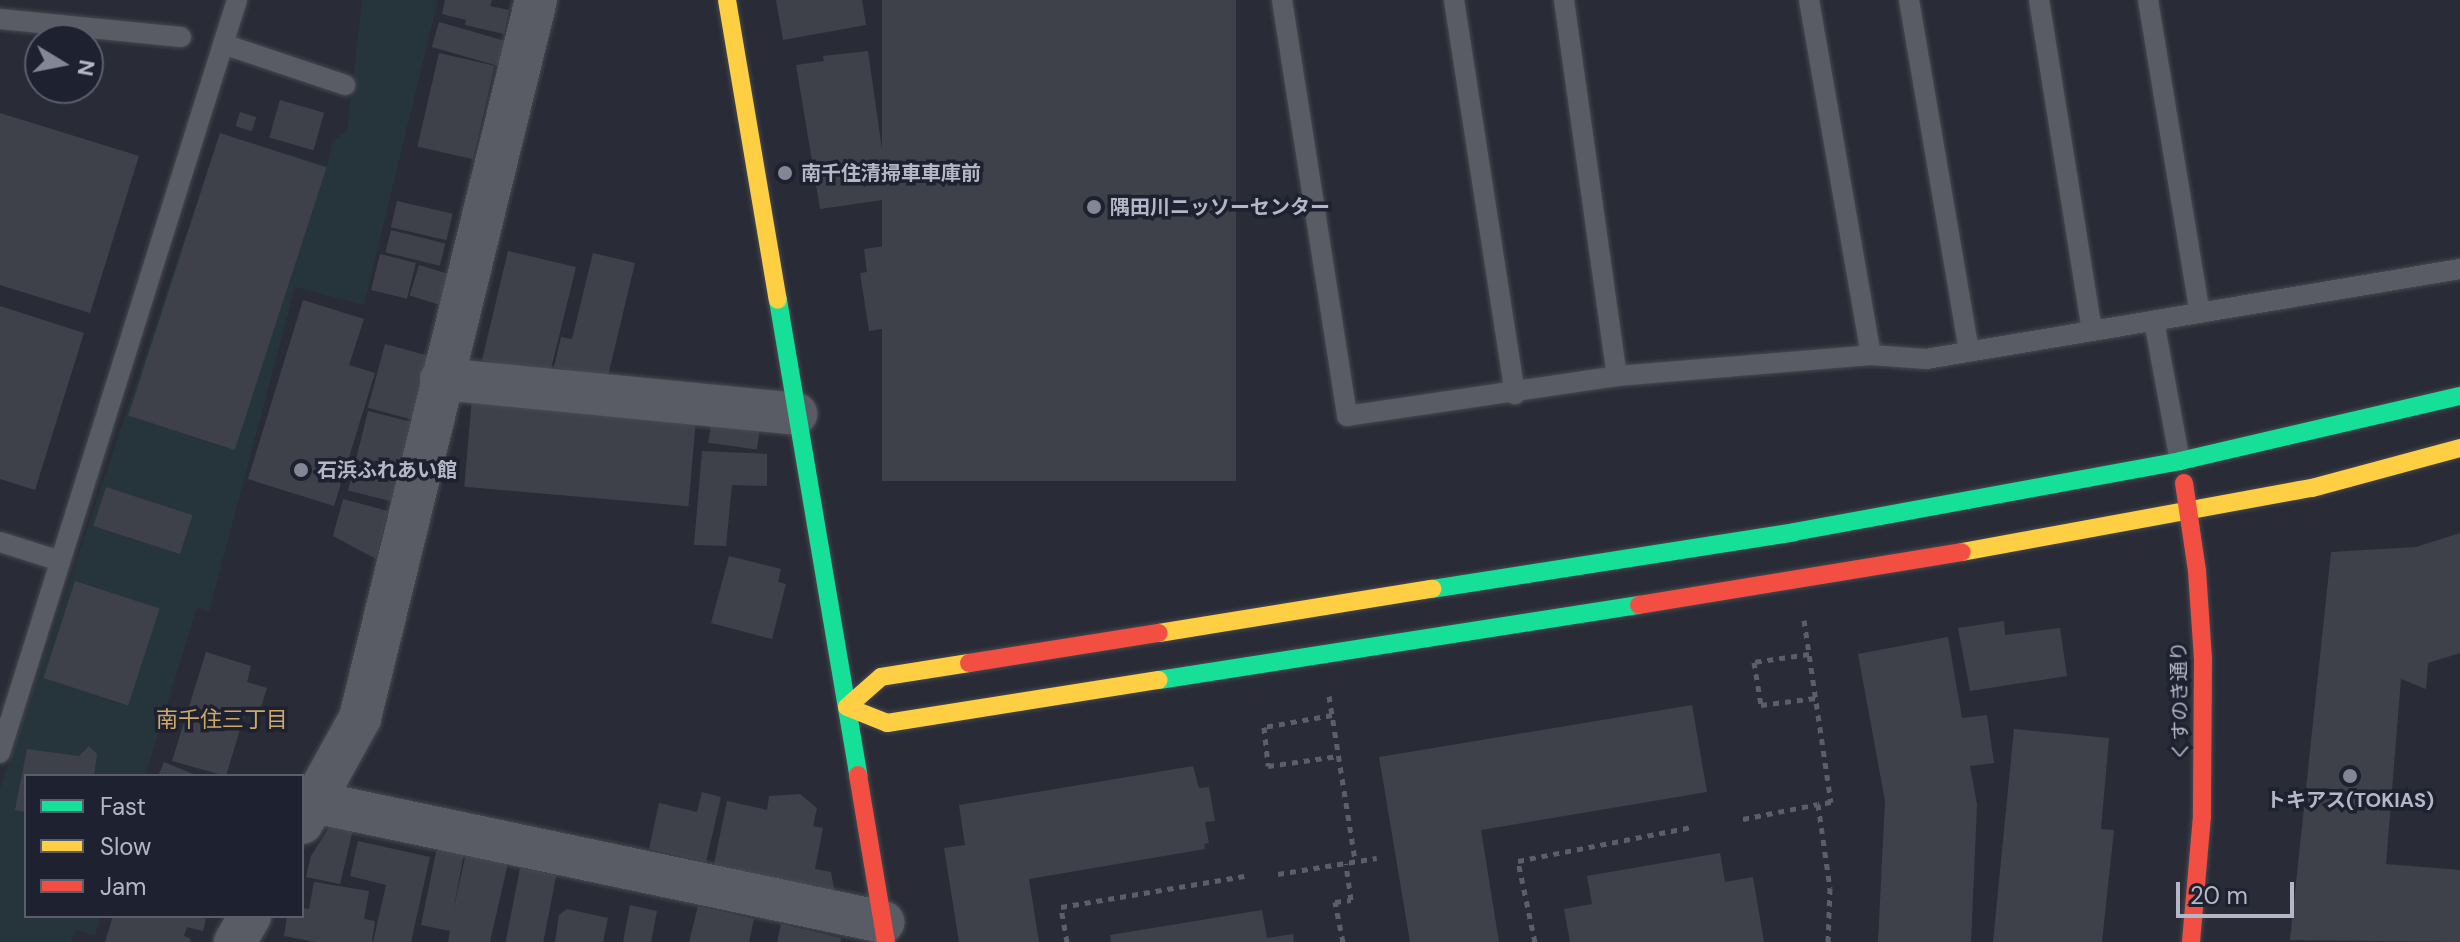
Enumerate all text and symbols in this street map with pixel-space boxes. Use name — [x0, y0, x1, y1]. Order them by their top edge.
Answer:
north arrow — [24, 24, 104, 104]
text: N — [70, 57, 102, 78]
place label: 南千住清掃車車庫前 — [801, 161, 981, 185]
marker: 南千住清掃車車庫前 — [776, 164, 794, 182]
place label: 隅田川ニッソーセンター — [1110, 195, 1330, 219]
marker: 隅田川ニッソーセンター — [1085, 198, 1103, 216]
place label: 石浜ふれあい館 — [317, 458, 457, 482]
marker: 石浜ふれあい館 — [292, 461, 310, 479]
street label: くすのき通り — [2167, 641, 2193, 761]
district label: 南千住三丁目 — [156, 707, 288, 733]
marker: トキアス(TOKIAS) — [2341, 767, 2359, 785]
legend — [24, 774, 304, 918]
place label: トキアス(TOKIAS) — [2266, 788, 2434, 812]
text: Fast — [100, 791, 146, 822]
text: Slow — [100, 831, 151, 862]
scale bar — [2180, 866, 2298, 916]
text: Jam — [100, 871, 146, 902]
text: 20 m — [2190, 880, 2248, 911]

